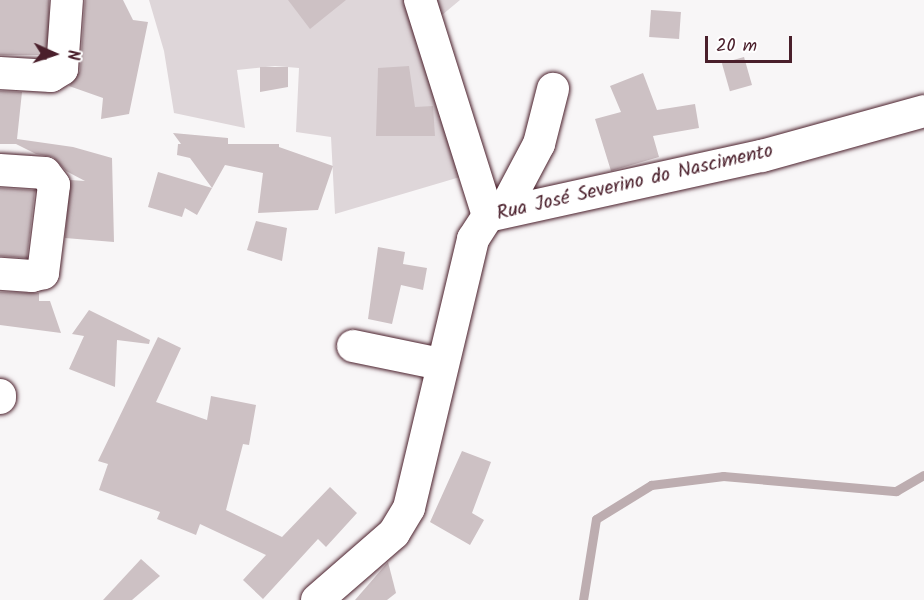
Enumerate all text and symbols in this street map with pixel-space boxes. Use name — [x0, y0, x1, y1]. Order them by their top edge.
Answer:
north arrow — [24, 24, 84, 84]
scale bar — [708, 24, 795, 62]
text: 20 m — [716, 32, 757, 61]
text: N — [60, 49, 85, 61]
street label: Rua José Severino do Nascimento — [494, 139, 776, 227]

